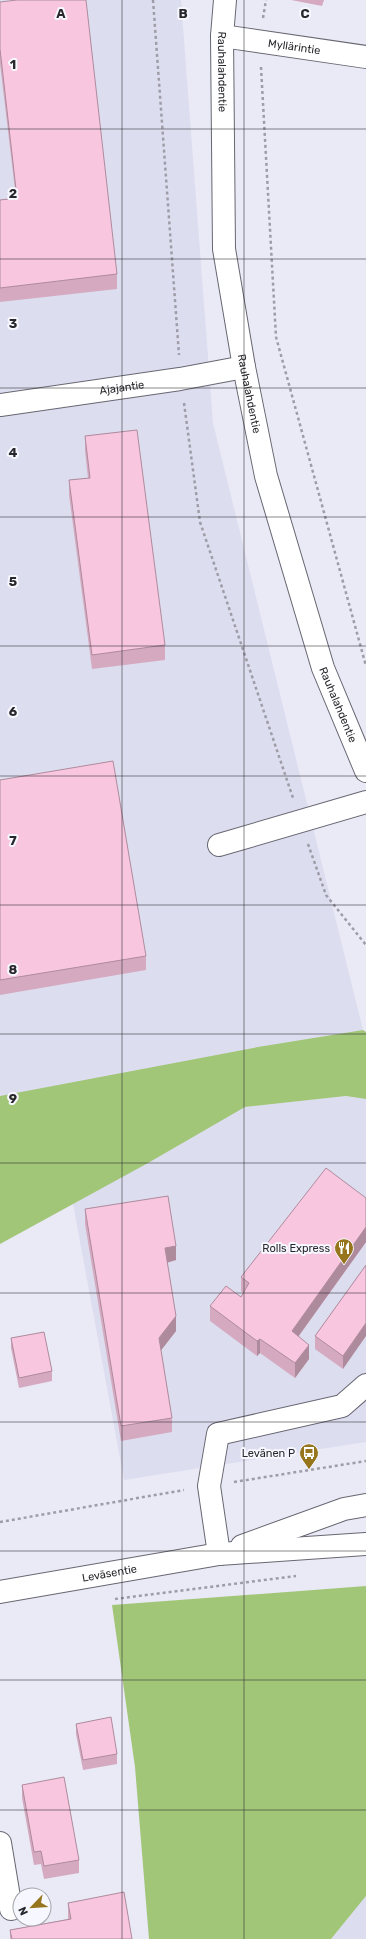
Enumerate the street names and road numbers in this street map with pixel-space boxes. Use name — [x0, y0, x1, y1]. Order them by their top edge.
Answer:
street label: Rauhalahdentie — [215, 31, 229, 112]
street label: Myllärintie — [267, 36, 321, 57]
street label: Rauhalahdentie — [235, 353, 264, 434]
street label: Ajajantie — [98, 378, 145, 397]
street label: Rauhalahdentie — [317, 665, 360, 744]
street label: Leväsentie — [81, 1562, 138, 1584]

